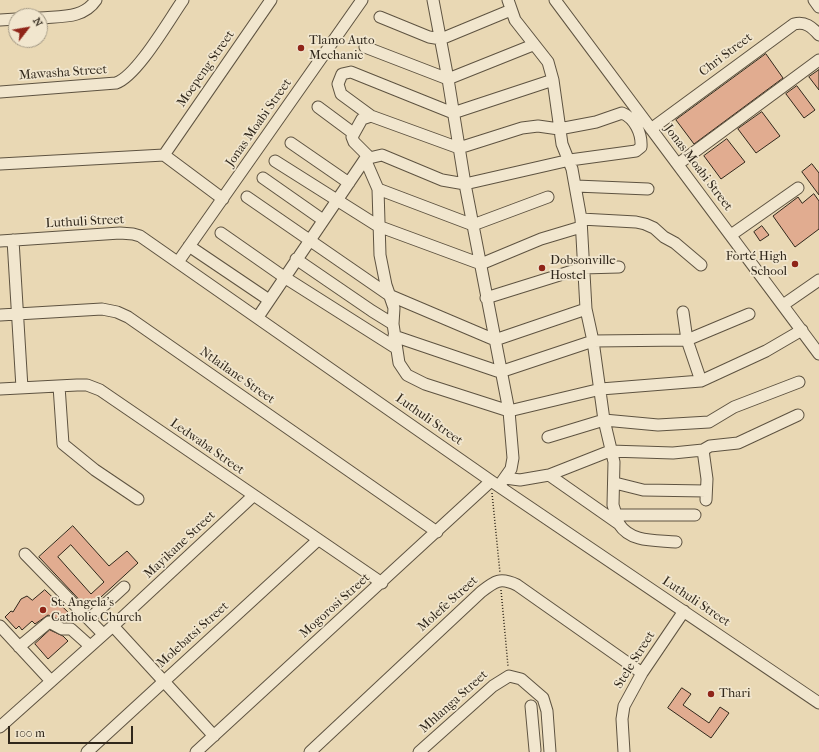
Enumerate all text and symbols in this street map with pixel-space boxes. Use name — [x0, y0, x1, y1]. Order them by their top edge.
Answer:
north arrow — [8, 8, 48, 48]
text: N — [30, 15, 46, 29]
street label: Moepeng Street — [174, 28, 238, 110]
street label: Chri Street — [696, 30, 756, 80]
place label: Tlamo Auto Mechanic — [309, 33, 375, 64]
marker: Tlamo Auto Mechanic — [296, 43, 306, 53]
street label: Mawasha Street — [18, 62, 108, 84]
street label: Jonas Moabi Street — [223, 76, 295, 170]
street label: Jonas Moabi Street — [660, 122, 736, 214]
street label: Luthuli Street — [45, 212, 125, 232]
place label: Forté High School — [726, 249, 787, 280]
place label: Dobsonville Hostel — [550, 253, 616, 284]
marker: Forté High School — [790, 259, 800, 269]
marker: Dobsonville Hostel — [537, 263, 547, 273]
street label: Ntlailane Street — [196, 344, 278, 408]
street label: Luthuli Street — [392, 391, 466, 449]
street label: Ledwaba Street — [167, 416, 247, 478]
street label: Mayikane Street — [141, 508, 219, 582]
street label: Mogorosi Street — [297, 570, 373, 642]
street label: Molefe Street — [415, 573, 481, 635]
street label: Luthuli Street — [659, 574, 733, 630]
place label: St. Angela's Catholic Church — [51, 595, 142, 626]
street label: Molebatsi Street — [154, 599, 232, 671]
marker: St. Angela's Catholic Church — [38, 605, 48, 615]
street label: Stele Street — [611, 628, 659, 692]
street label: Mhlanga Street — [417, 667, 491, 737]
place label: Thari — [719, 686, 751, 702]
marker: Thari — [706, 689, 716, 699]
scale bar — [10, 718, 135, 744]
text: 100 m — [15, 726, 45, 740]

